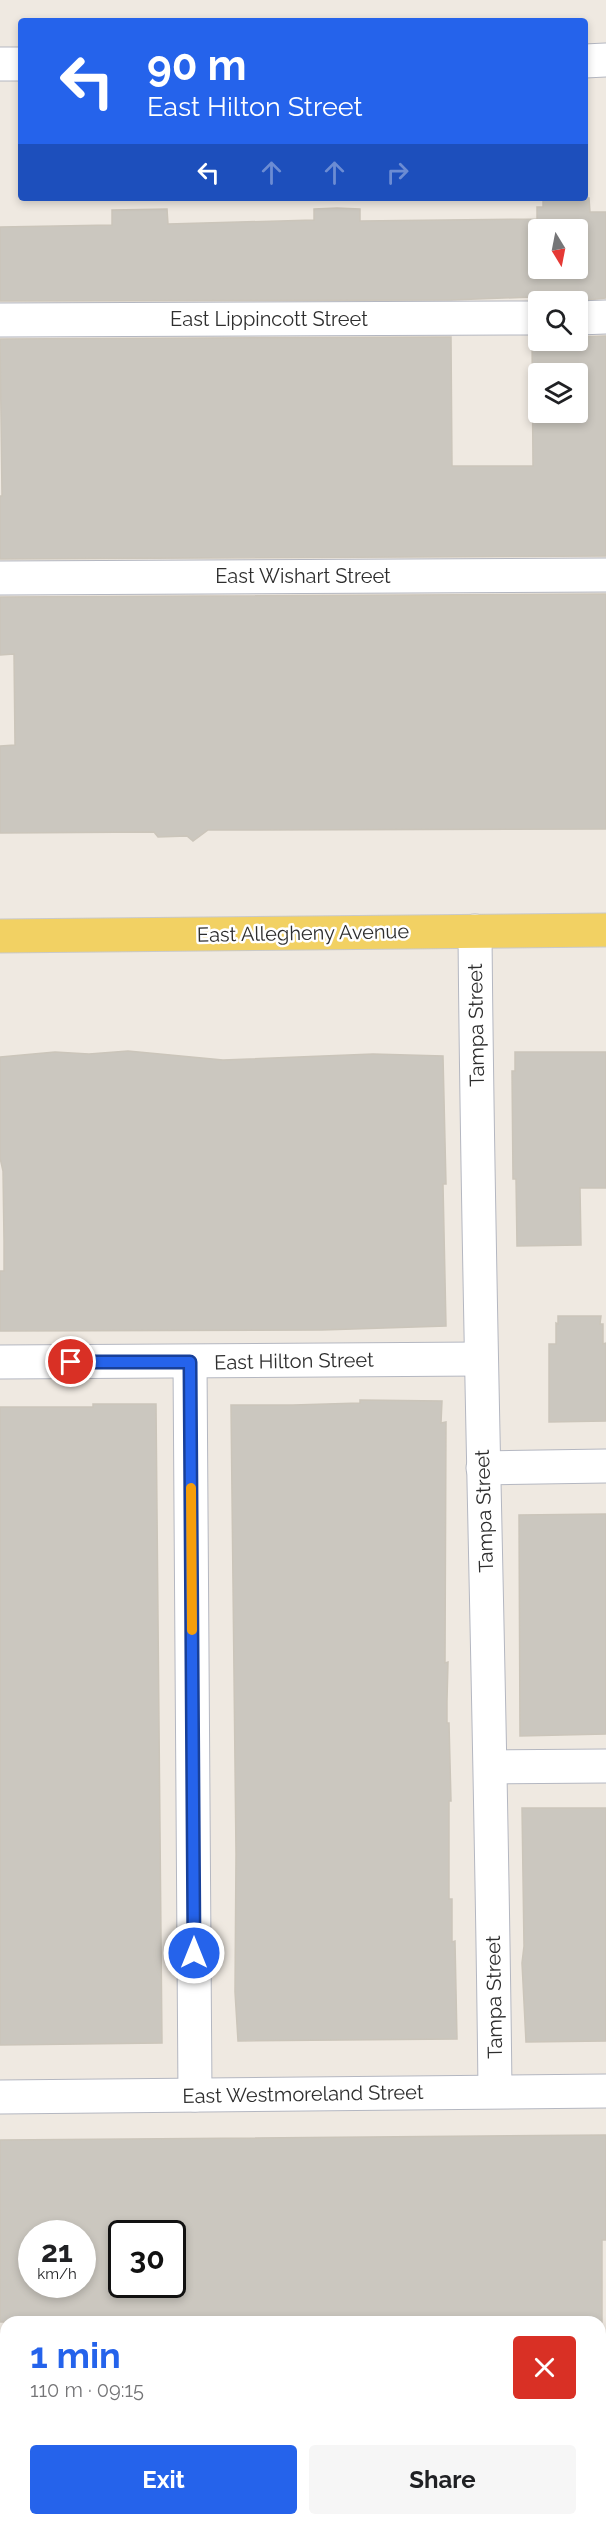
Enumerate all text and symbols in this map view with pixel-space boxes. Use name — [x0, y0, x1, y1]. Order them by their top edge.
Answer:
text: 90 m — [147, 41, 247, 90]
icon: left — [48, 42, 126, 120]
text: East Hilton Street — [147, 91, 363, 122]
icon: left — [192, 156, 225, 189]
icon: ahead — [255, 156, 288, 189]
icon: ahead — [318, 156, 351, 189]
icon: right — [381, 156, 414, 189]
north arrow — [528, 219, 588, 279]
map controls — [528, 219, 588, 423]
button: search — [528, 291, 588, 351]
street label: East Lippincott Street — [170, 307, 368, 331]
button: layers — [528, 363, 588, 423]
street label: East Wishart Street — [215, 564, 391, 588]
street label: East Allegheny Avenue — [197, 919, 410, 947]
street label: Tampa Street — [463, 963, 489, 1087]
pin — [45, 1336, 96, 1387]
icon: arrive — [54, 1345, 87, 1378]
street label: East Hilton Street — [214, 1348, 374, 1374]
street label: Tampa Street — [470, 1449, 498, 1573]
position arrow — [162, 1921, 226, 1985]
street label: Tampa Street — [481, 1935, 507, 2059]
street label: East Westmoreland Street — [182, 2080, 424, 2108]
speed limit sign: 30 — [108, 2220, 186, 2298]
text: 21 — [41, 2234, 73, 2269]
text: km/h — [37, 2265, 77, 2283]
text: 1 min — [30, 2334, 121, 2376]
button: close — [513, 2336, 576, 2399]
text: 110 m · 09:15 — [30, 2378, 144, 2402]
button: Exit — [30, 2445, 297, 2514]
button: Share — [309, 2445, 576, 2514]

